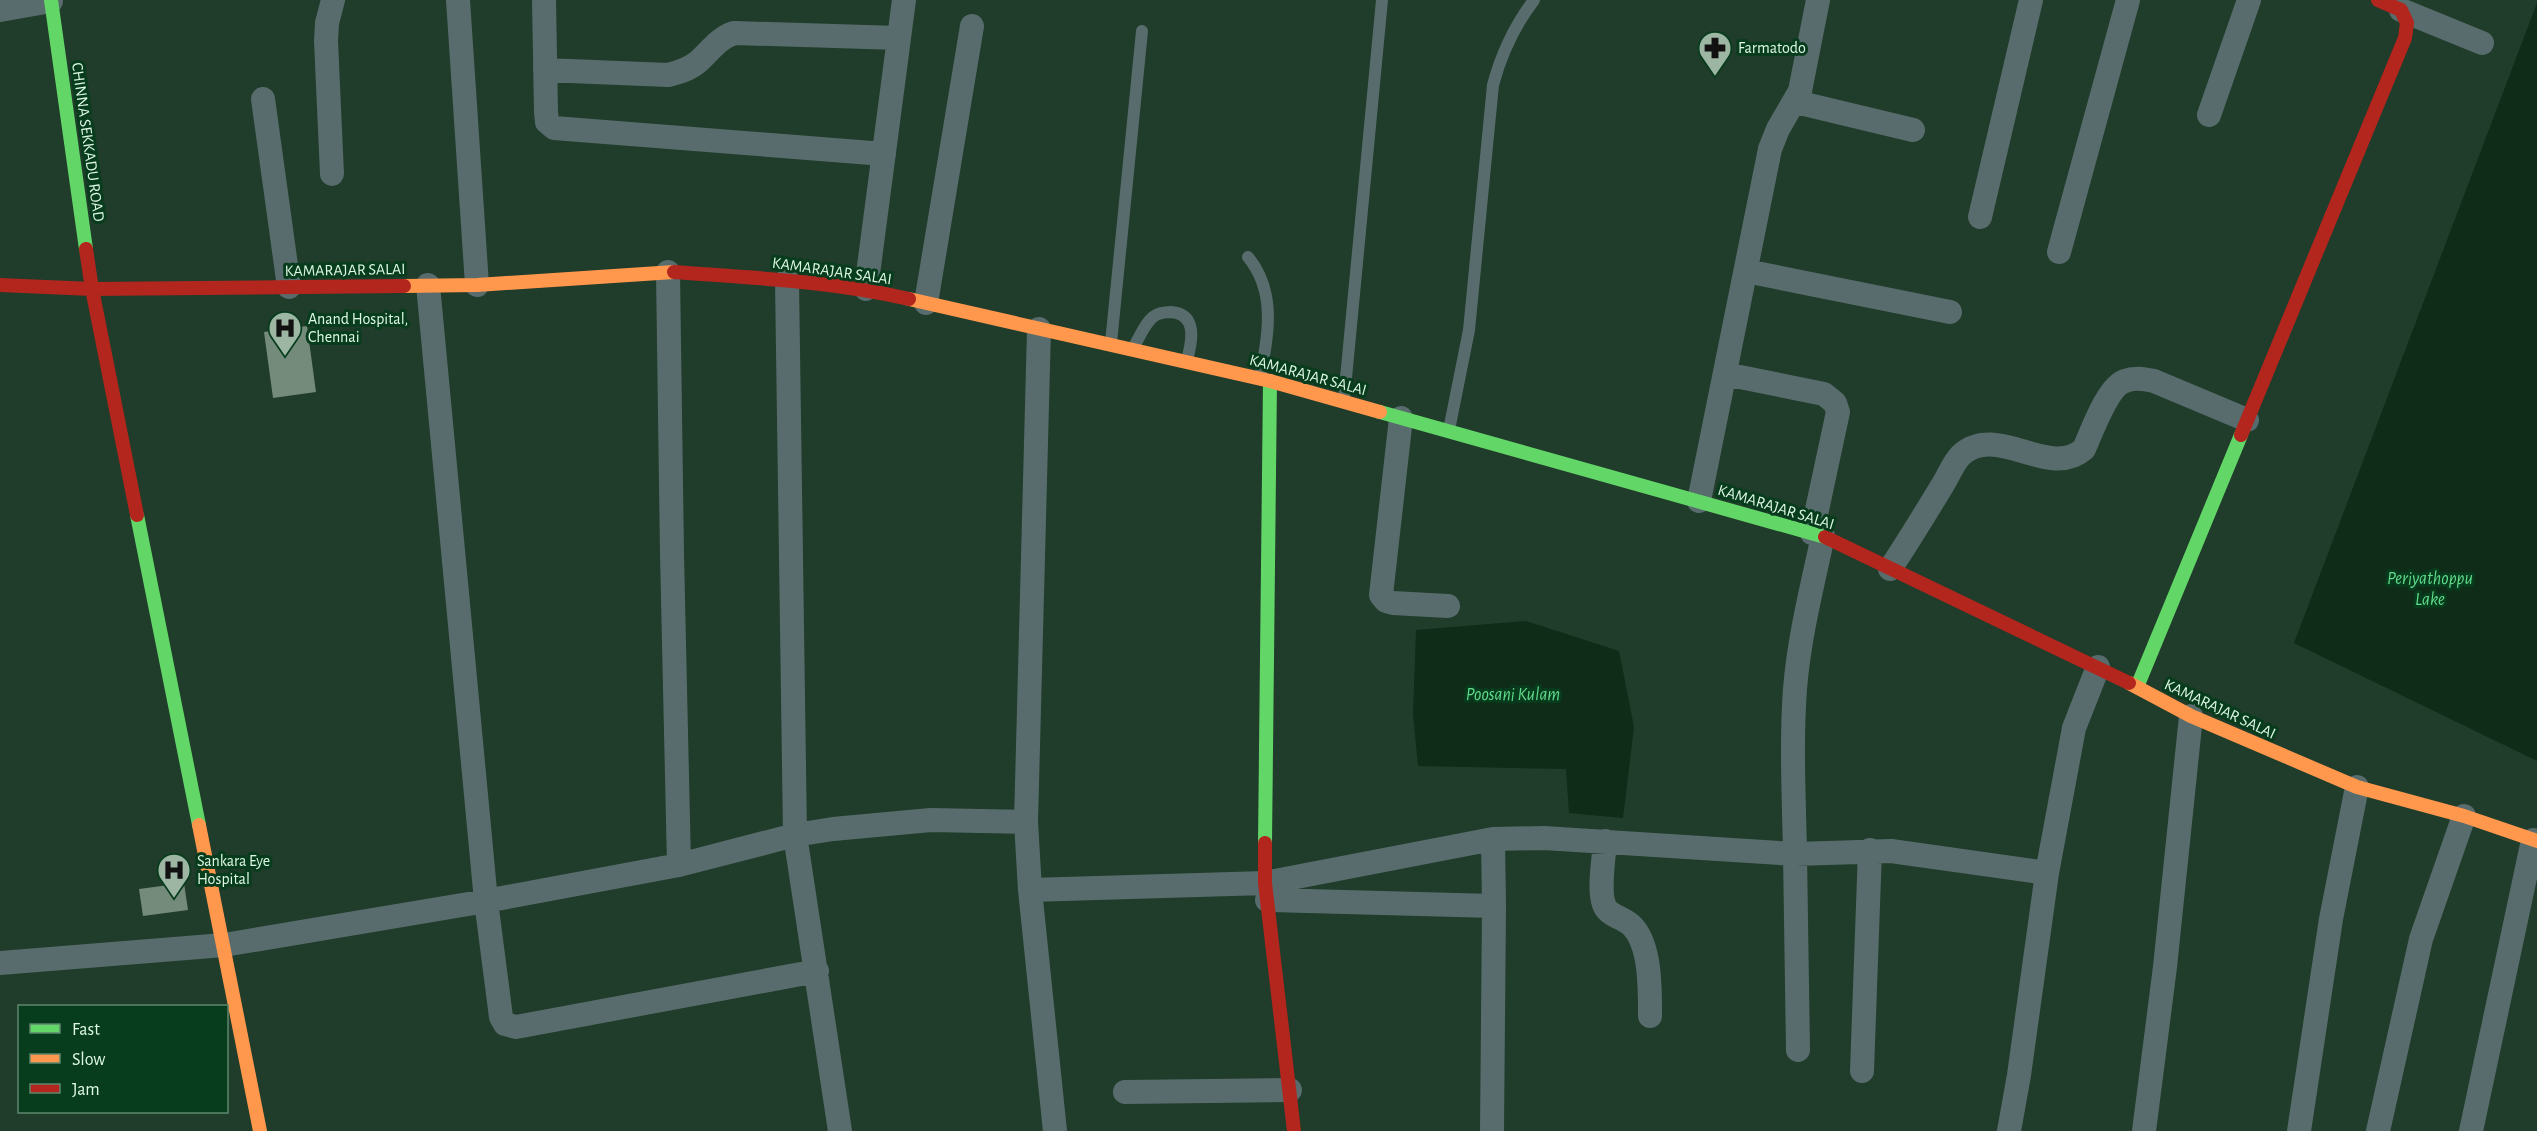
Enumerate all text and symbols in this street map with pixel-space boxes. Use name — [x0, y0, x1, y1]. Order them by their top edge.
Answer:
pharmacy icon: Farmatodo — [1697, 30, 1733, 77]
place label: Farmatodo — [1738, 40, 1806, 56]
street label: CHINNA SEKKADU ROAD — [69, 61, 107, 223]
street label: KAMARAJAR SALAI — [771, 255, 893, 287]
street label: KAMARAJAR SALAI — [285, 261, 405, 279]
hospital icon: Anand Hospital, Chennai — [267, 310, 303, 357]
place label: Anand Hospital, Chennai — [308, 311, 408, 345]
street label: KAMARAJAR SALAI — [1248, 352, 1368, 398]
street label: KAMARAJAR SALAI — [1716, 482, 1836, 532]
water label: Periyathoppu Lake — [2387, 570, 2473, 609]
street label: KAMARAJAR SALAI — [2162, 676, 2278, 742]
water label: Poosani Kulam — [1466, 686, 1560, 704]
hospital icon: Sankara Eye Hospital — [156, 852, 192, 899]
place label: Sankara Eye Hospital — [197, 853, 270, 887]
legend — [18, 1005, 228, 1113]
text: Fast — [72, 1021, 100, 1039]
text: Slow — [72, 1051, 105, 1069]
text: Jam — [72, 1081, 100, 1099]

